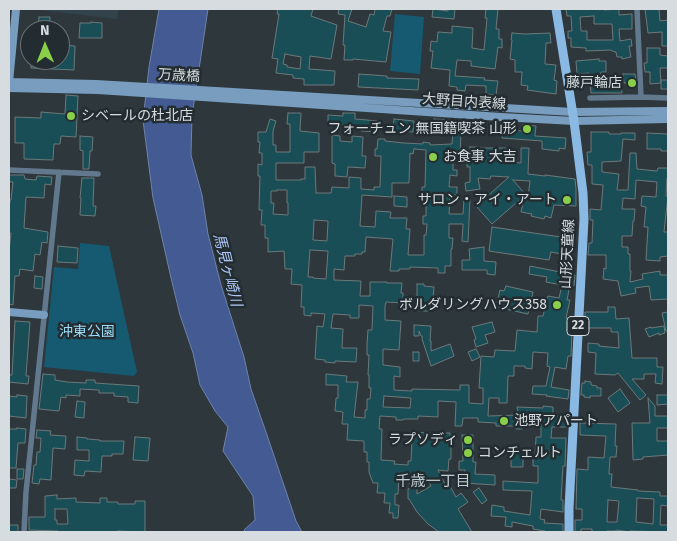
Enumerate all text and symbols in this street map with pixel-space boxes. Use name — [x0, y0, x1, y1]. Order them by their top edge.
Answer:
north arrow — [20, 20, 70, 70]
text: N — [40, 22, 50, 39]
street label: 万歳橋 — [158, 67, 200, 85]
place label: 藤戸輪店 — [566, 75, 622, 91]
marker: 藤戸輪店 — [626, 77, 638, 89]
street label: 大野目内表線 — [422, 91, 506, 113]
place label: シベールの杜北店 — [81, 108, 193, 124]
marker: シベールの杜北店 — [65, 110, 77, 122]
place label: フォーチュン 無国籍喫茶 山形 — [328, 121, 517, 137]
marker: フォーチュン 無国籍喫茶 山形 — [521, 123, 533, 135]
place label: お食事 大吉 — [443, 149, 517, 165]
marker: お食事 大吉 — [427, 151, 439, 163]
place label: サロン・アイ・アート — [418, 192, 557, 208]
marker: サロン・アイ・アート — [561, 194, 573, 206]
street label: 山形天童線 — [558, 219, 578, 289]
water label: 馬見ヶ崎川 — [209, 231, 245, 309]
place label: ボルダリングハウス358 — [399, 297, 547, 313]
marker: ボルダリングハウス358 — [551, 299, 563, 311]
road number: 22 — [567, 316, 589, 336]
park label: 沖東公園 — [59, 324, 115, 340]
place label: 池野アパート — [514, 413, 598, 429]
marker: 池野アパート — [498, 415, 510, 427]
place label: ラプソディ — [388, 432, 458, 448]
marker: ラプソディ — [462, 434, 474, 446]
place label: コンチェルト — [478, 445, 562, 461]
marker: コンチェルト — [462, 447, 474, 459]
district label: 千歳一丁目 — [396, 473, 470, 491]

